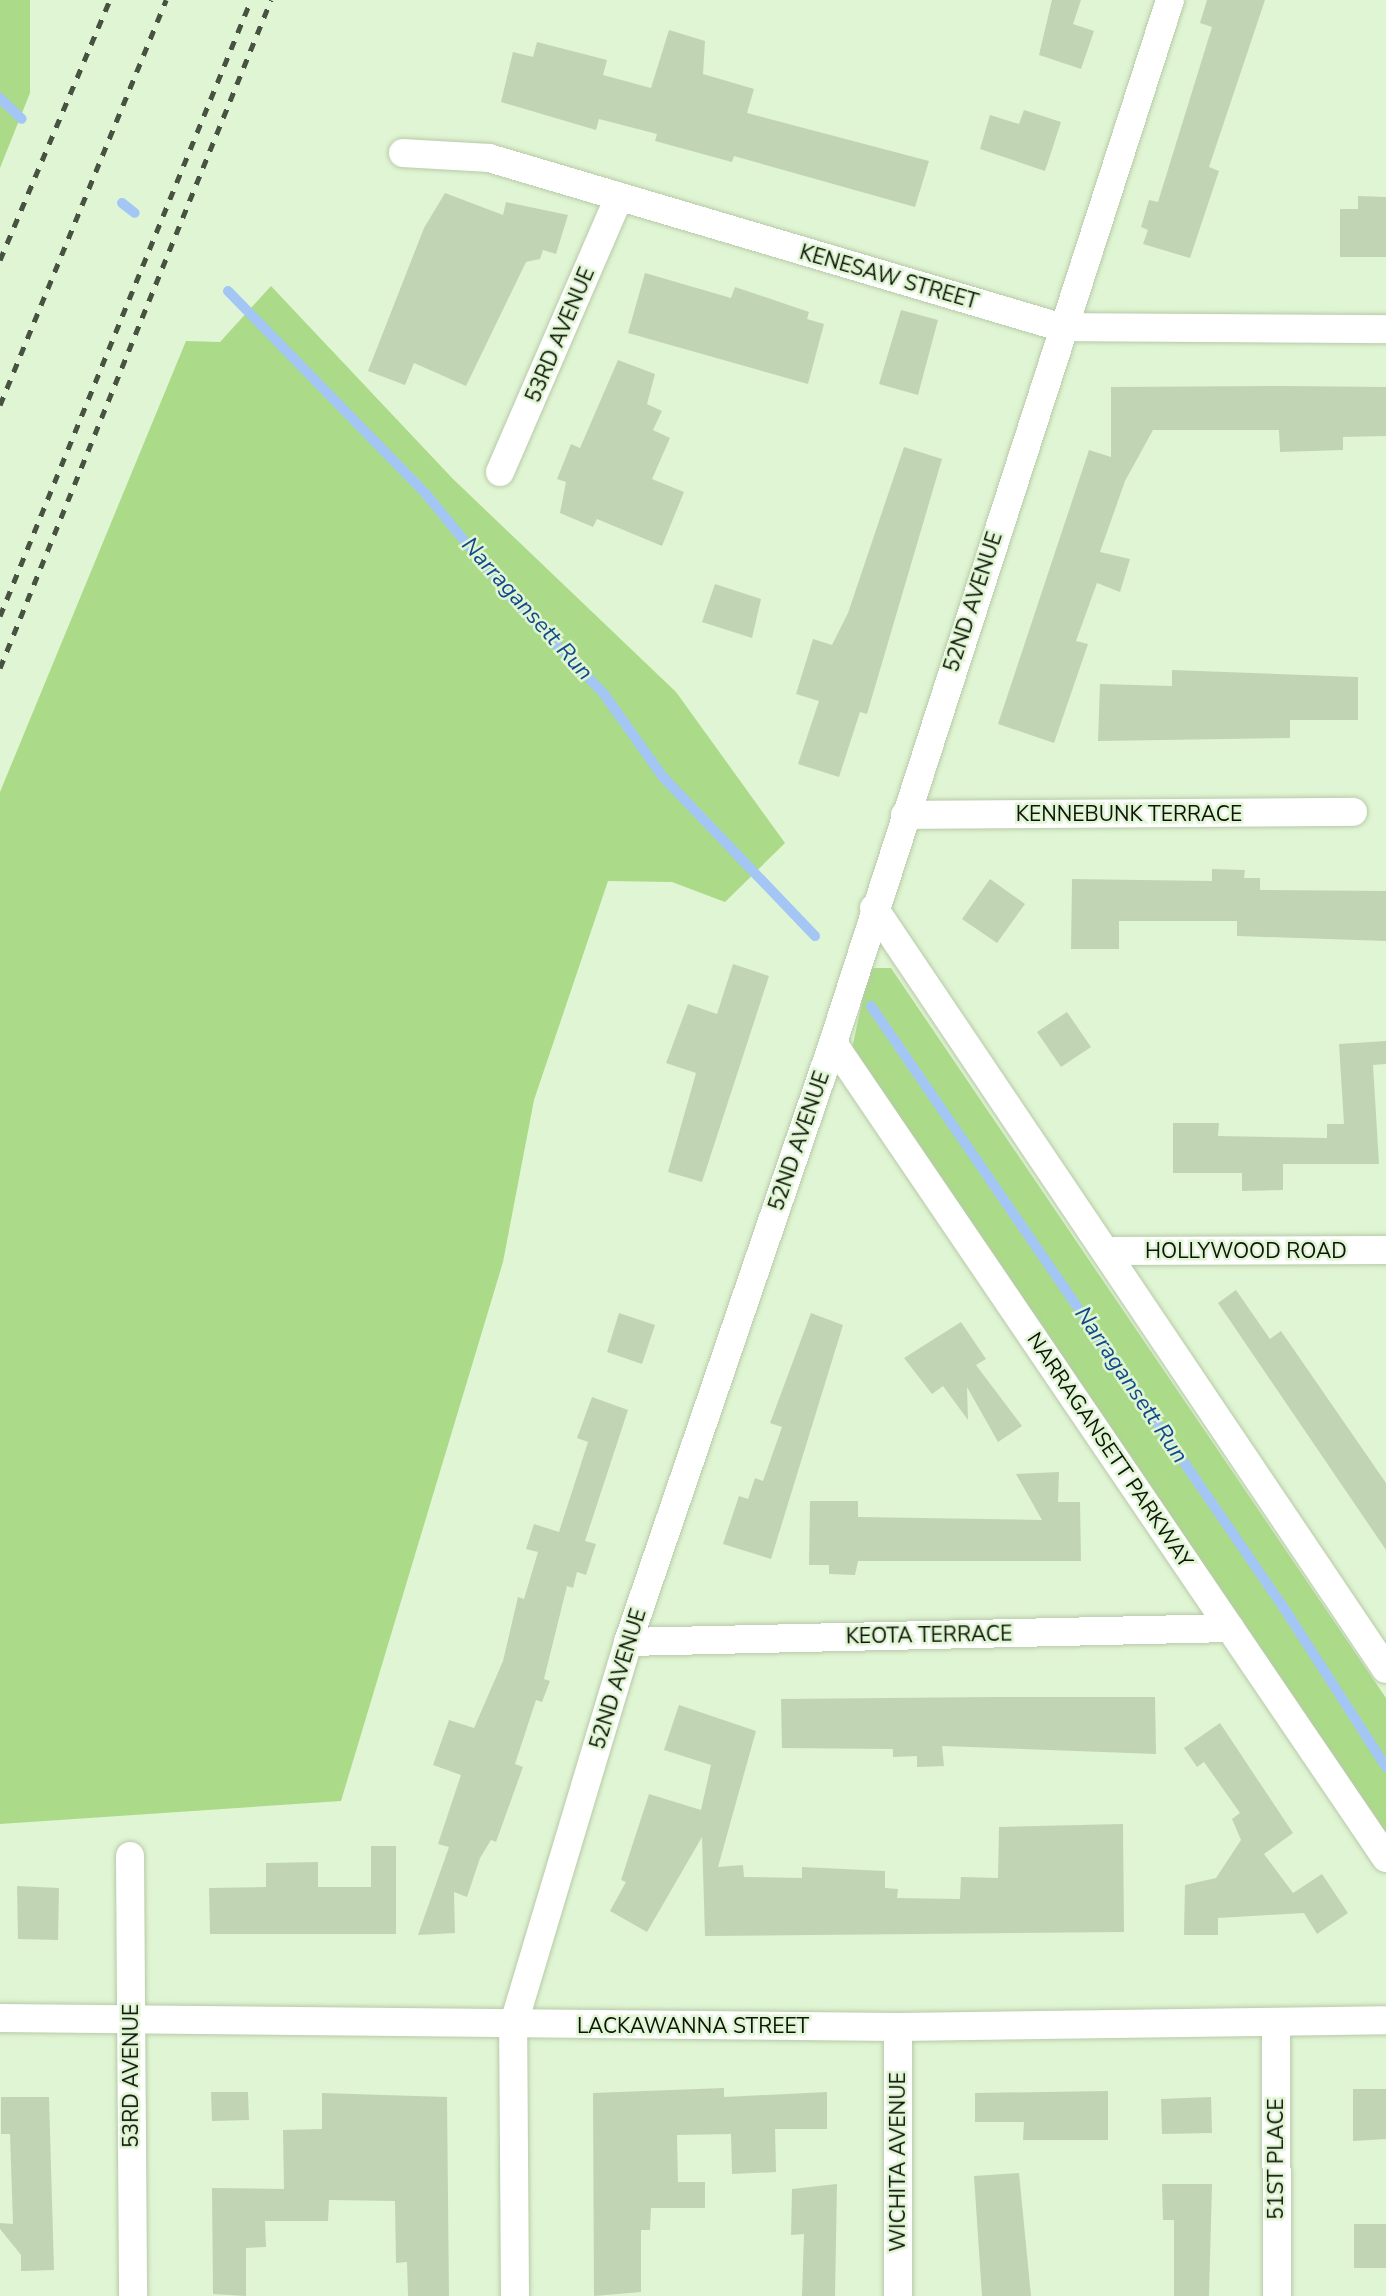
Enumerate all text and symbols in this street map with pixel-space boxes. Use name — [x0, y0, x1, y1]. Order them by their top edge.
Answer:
street label: KENESAW STREET — [797, 239, 981, 315]
street label: 53RD AVENUE — [520, 264, 600, 406]
street label: 52ND AVENUE — [939, 529, 1007, 675]
water label: Narragansett Run — [456, 532, 598, 686]
street label: KENNEBUNK TERRACE — [1016, 801, 1242, 827]
street label: 52ND AVENUE — [763, 1068, 835, 1214]
street label: HOLLYWOOD ROAD — [1145, 1238, 1347, 1264]
water label: Narragansett Run — [1068, 1302, 1194, 1468]
street label: NARRAGANSETT PARKWAY — [1022, 1328, 1198, 1572]
street label: 52ND AVENUE — [585, 1606, 651, 1752]
street label: KEOTA TERRACE — [846, 1621, 1012, 1649]
street label: 53RD AVENUE — [118, 2004, 144, 2148]
street label: LACKAWANNA STREET — [577, 2013, 809, 2039]
street label: WICHITA AVENUE — [885, 2072, 911, 2252]
street label: 51ST PLACE — [1263, 2098, 1289, 2220]

